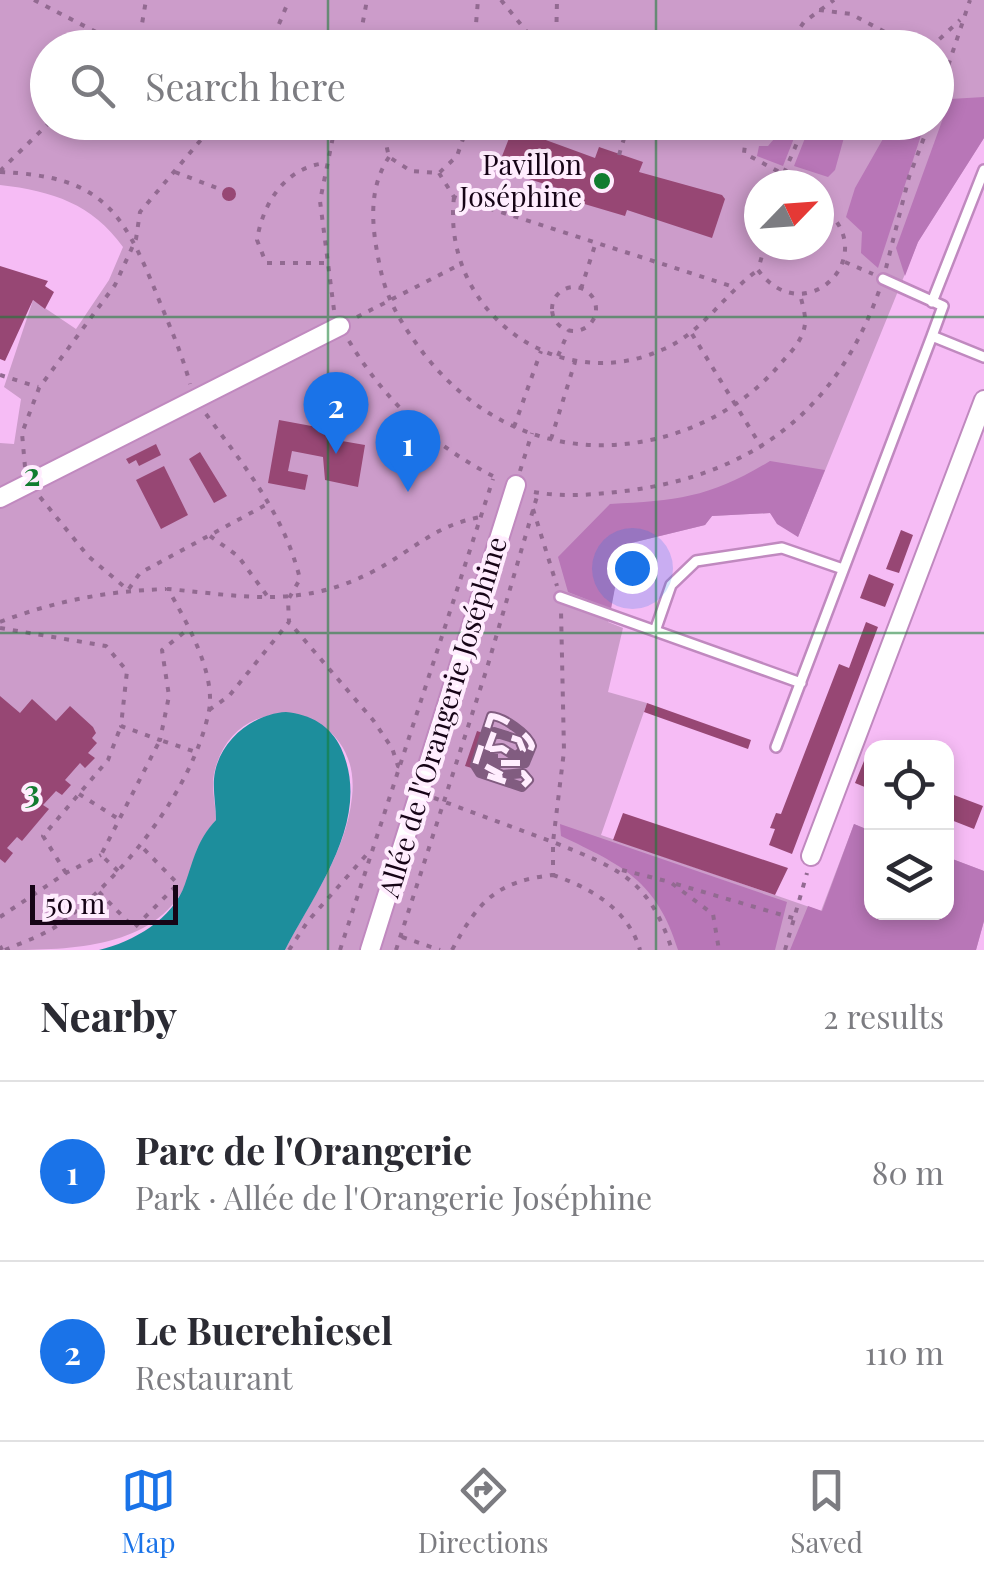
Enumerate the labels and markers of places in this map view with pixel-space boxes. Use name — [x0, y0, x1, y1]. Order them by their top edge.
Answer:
place label: Pavillon Joséphine — [459, 145, 582, 214]
marker: Pavillon Joséphine — [591, 170, 613, 192]
pin: 2 — [304, 372, 368, 454]
pin: 1 — [376, 410, 440, 492]

